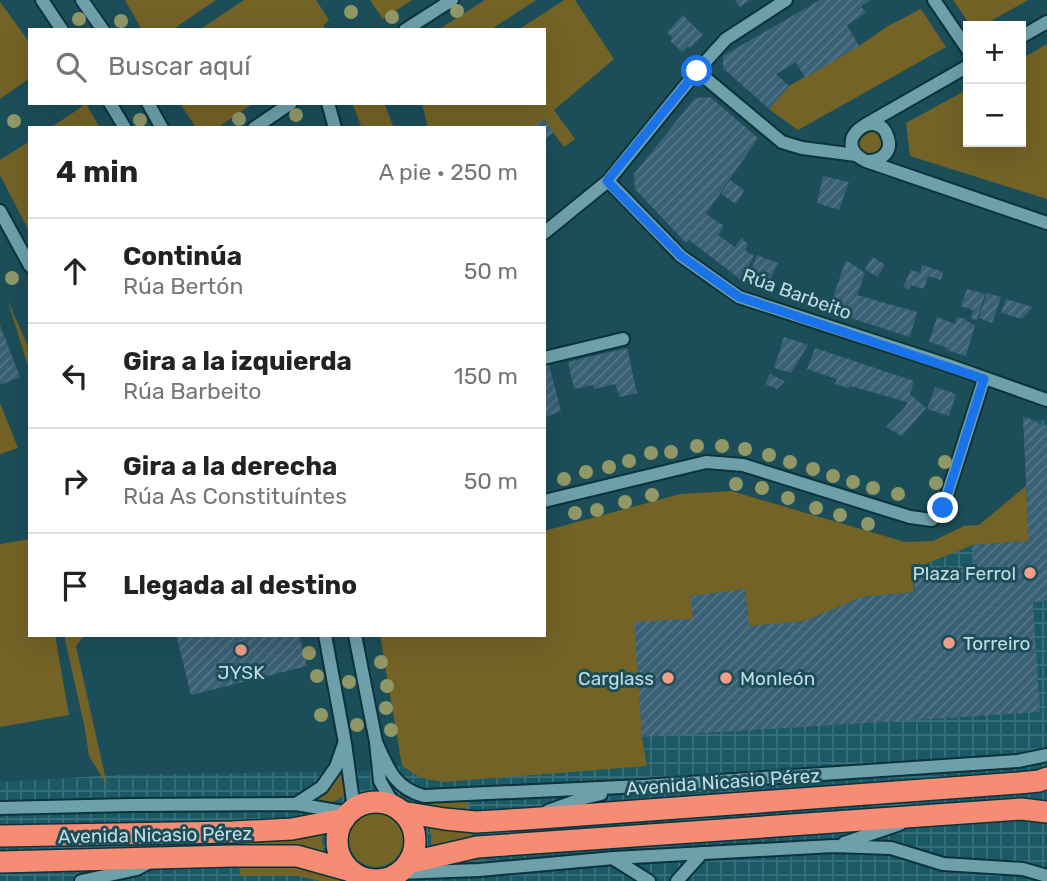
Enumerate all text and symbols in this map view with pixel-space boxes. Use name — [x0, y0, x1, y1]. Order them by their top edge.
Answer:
map controls — [963, 21, 1026, 147]
button: + — [963, 21, 1026, 84]
search box — [28, 28, 546, 105]
icon: search — [52, 48, 90, 86]
text: Buscar aquí — [108, 51, 250, 82]
route start — [681, 55, 712, 86]
button: − — [963, 84, 1026, 147]
text: 4 min — [56, 154, 138, 190]
text: A pie · 250 m — [379, 158, 518, 186]
text: Continúa — [123, 241, 242, 272]
icon: ahead — [56, 252, 94, 290]
text: 50 m — [464, 257, 518, 285]
street label: Rúa Barbeito — [739, 264, 855, 324]
text: Rúa Bertón — [123, 272, 243, 300]
text: Gira a la izquierda — [123, 346, 352, 377]
icon: left — [56, 357, 94, 395]
text: 150 m — [454, 362, 518, 390]
text: Rúa Barbeito — [123, 377, 261, 405]
text: Gira a la derecha — [123, 451, 337, 482]
icon: right — [56, 462, 94, 500]
text: 50 m — [464, 467, 518, 495]
text: Rúa As Constituíntes — [123, 482, 347, 510]
route end — [927, 492, 958, 523]
place label: Plaza Ferrol — [913, 562, 1016, 585]
marker: Plaza Ferrol — [1022, 565, 1038, 581]
icon: arrive — [56, 567, 94, 605]
text: Llegada al destino — [123, 570, 357, 601]
place label: Torreiro — [963, 632, 1031, 655]
marker: Torreiro — [941, 635, 957, 651]
marker: JYSK — [233, 642, 249, 658]
place label: JYSK — [217, 661, 265, 684]
place label: Carglass — [578, 667, 654, 690]
place label: Monleón — [740, 667, 815, 690]
marker: Carglass — [660, 670, 676, 686]
marker: Monleón — [718, 670, 734, 686]
street label: Avenida Nicasio Pérez — [625, 764, 821, 800]
street label: Avenida Nicasio Pérez — [58, 822, 252, 848]

